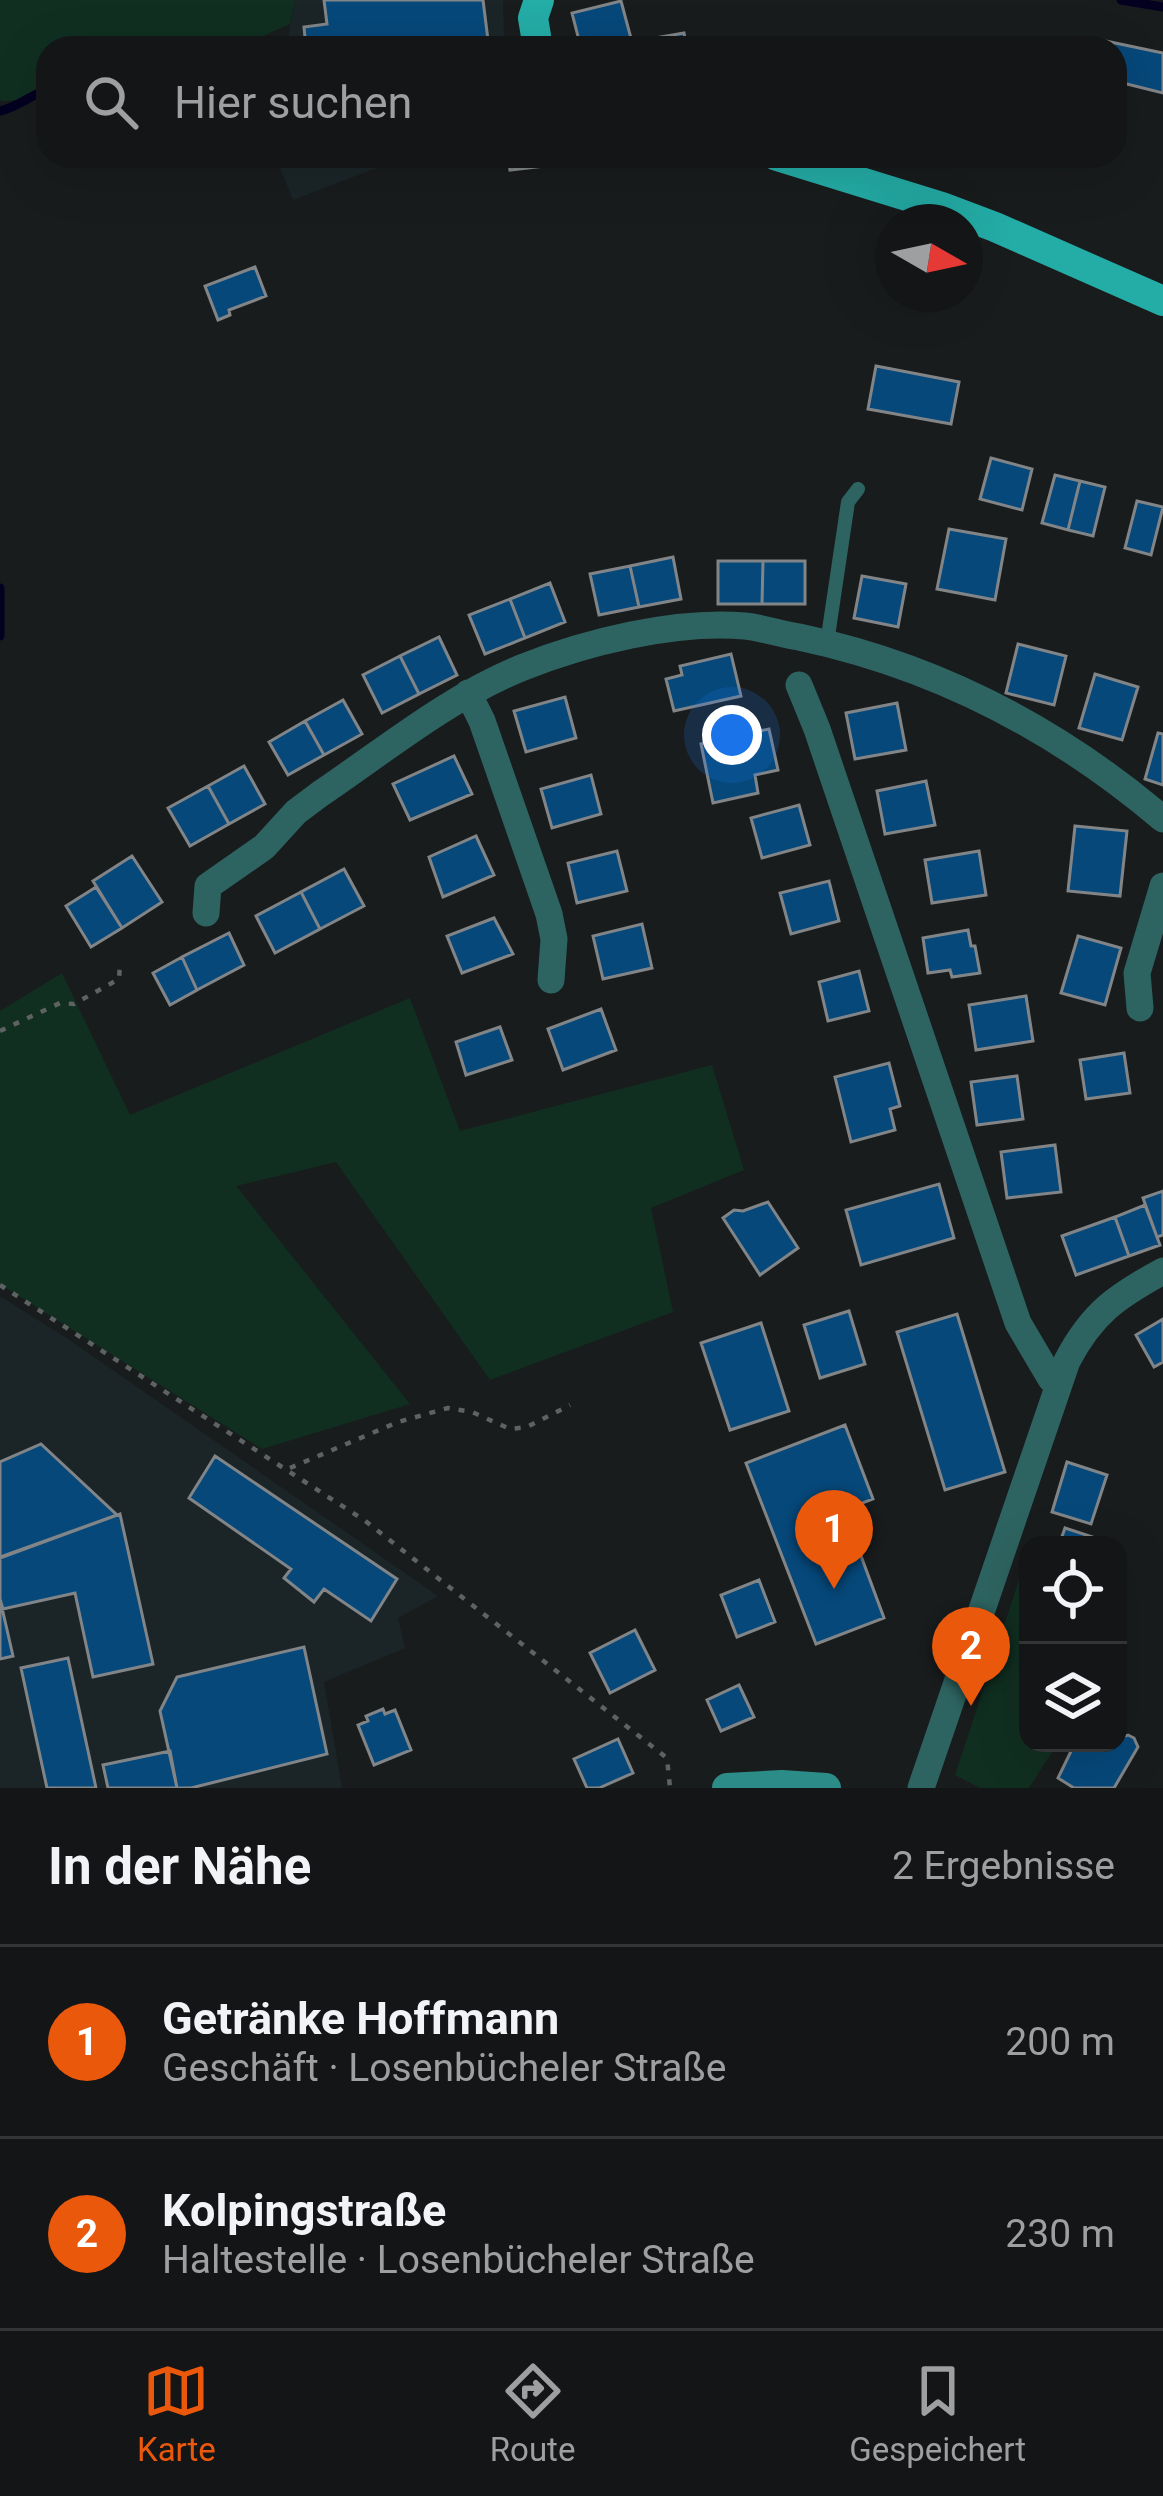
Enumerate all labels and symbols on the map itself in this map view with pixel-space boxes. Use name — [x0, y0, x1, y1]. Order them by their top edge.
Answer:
north arrow — [875, 204, 983, 312]
your location — [702, 705, 762, 765]
pin: 1 — [795, 1490, 873, 1589]
pin: 2 — [932, 1607, 1010, 1706]

